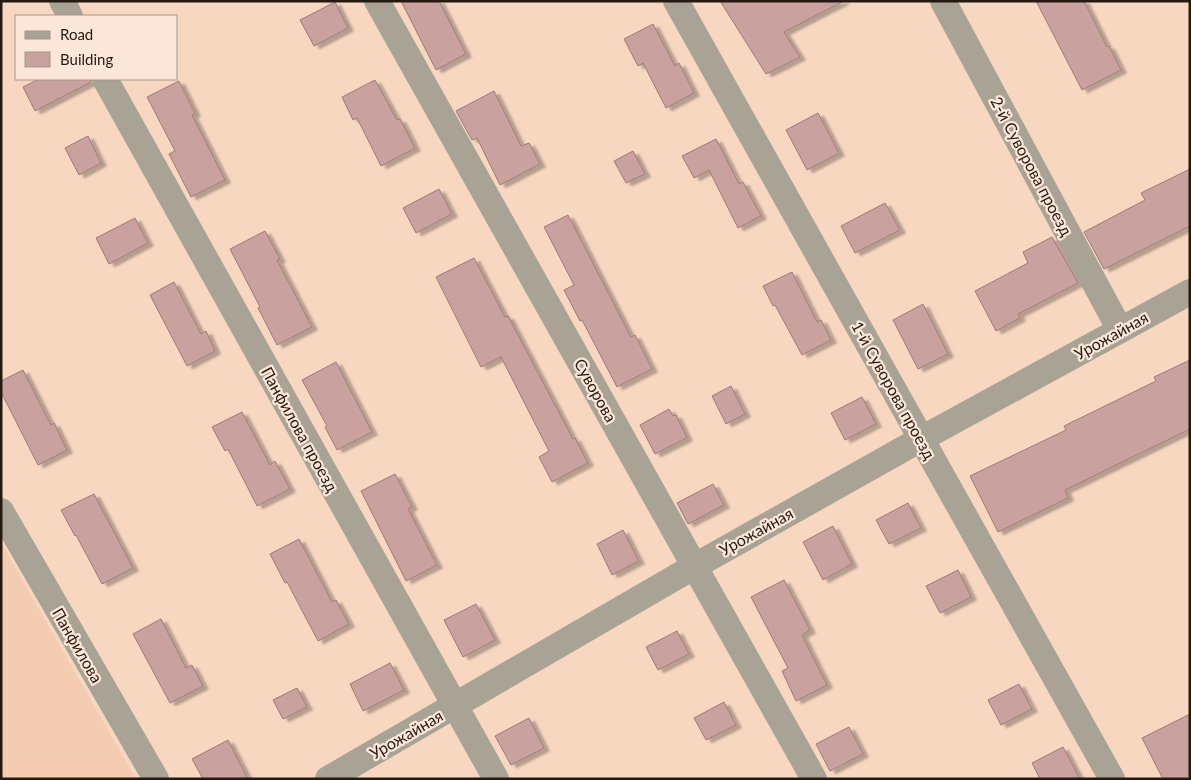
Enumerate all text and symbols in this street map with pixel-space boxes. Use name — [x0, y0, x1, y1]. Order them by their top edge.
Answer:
legend — [15, 15, 178, 80]
text: Road — [60, 25, 93, 43]
text: Building — [60, 50, 113, 68]
street label: 2-й Суворова проезд — [987, 93, 1077, 239]
street label: Урожайная — [1071, 307, 1151, 363]
street label: 1-й Суворова проезд — [848, 318, 940, 462]
street label: Суворова — [571, 355, 621, 425]
street label: Панфилова проезд — [258, 363, 342, 495]
street label: Урожайная — [716, 503, 796, 559]
street label: Панфилова — [49, 604, 107, 686]
street label: Урожайная — [366, 705, 446, 763]

